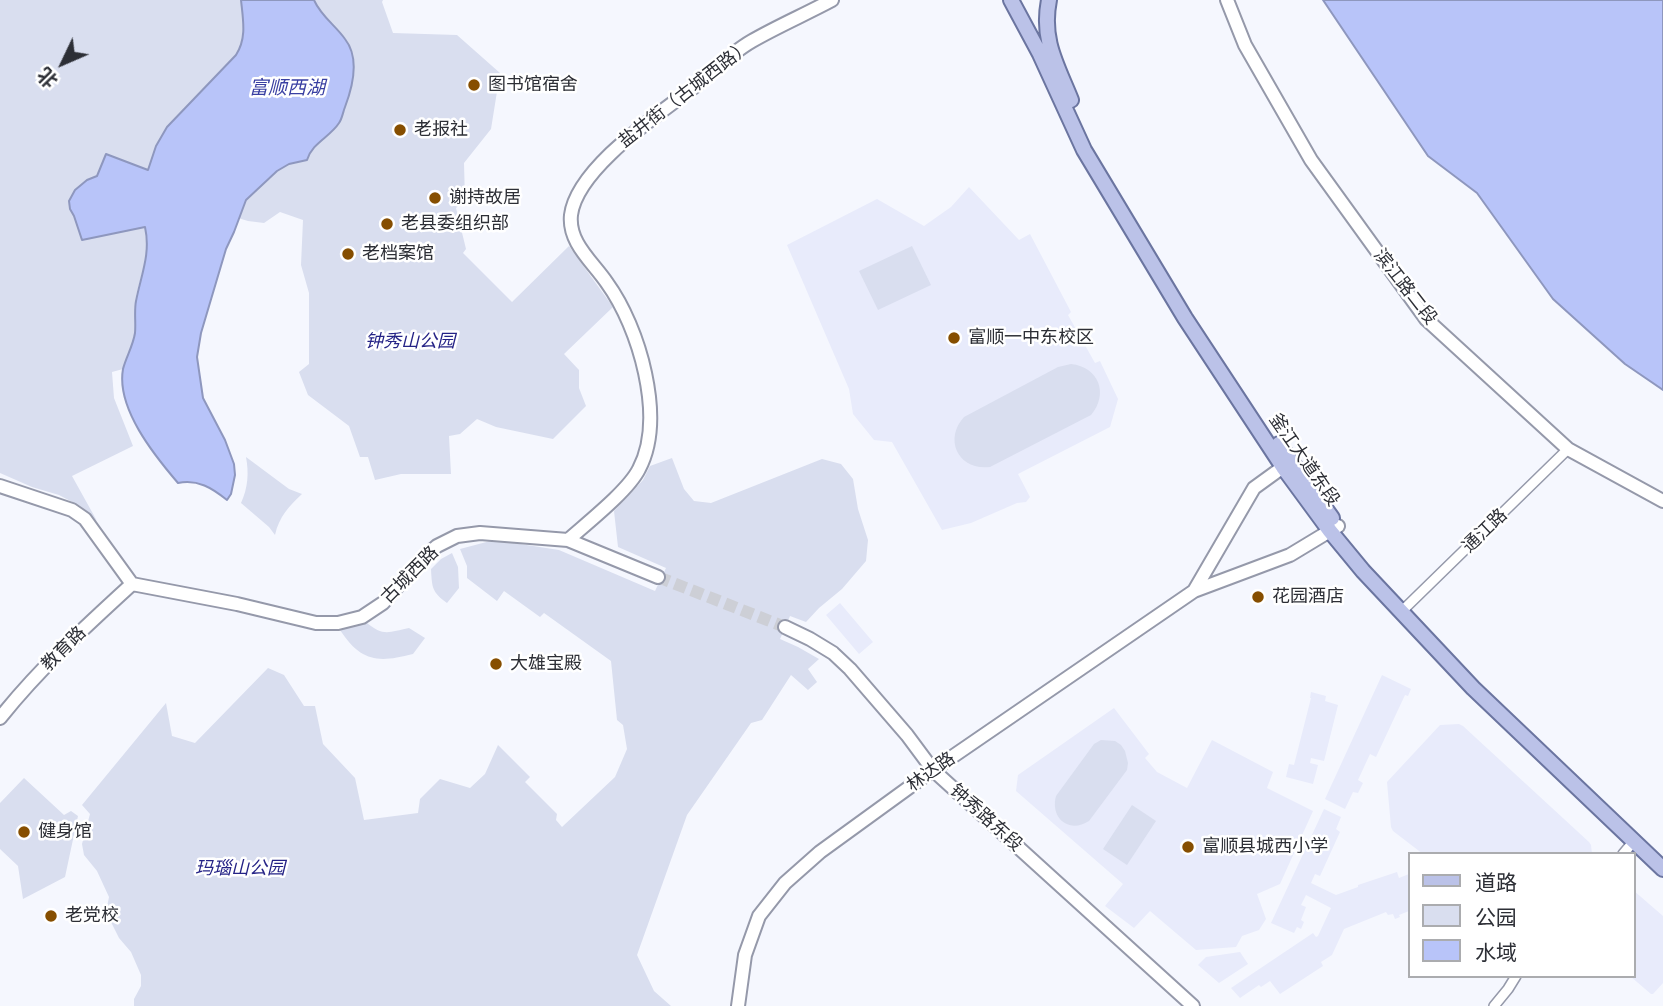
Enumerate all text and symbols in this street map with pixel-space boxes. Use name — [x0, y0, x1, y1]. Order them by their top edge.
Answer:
north arrow — [28, 28, 98, 98]
street label: 盐井街（古城西路） — [615, 36, 755, 152]
text: 北 — [33, 63, 62, 93]
place label: 图书馆宿舍 — [488, 74, 578, 96]
water label: 富顺西湖 — [249, 77, 325, 99]
marker: 图书馆宿舍 — [466, 77, 482, 93]
place label: 老报社 — [414, 119, 468, 141]
marker: 老报社 — [392, 122, 408, 138]
place label: 谢持故居 — [449, 187, 521, 209]
marker: 谢持故居 — [427, 190, 443, 206]
place label: 老县委组织部 — [401, 213, 509, 235]
marker: 老县委组织部 — [379, 216, 395, 232]
place label: 老档案馆 — [362, 243, 434, 265]
street label: 滨江路二段 — [1369, 245, 1441, 329]
marker: 老档案馆 — [340, 246, 356, 262]
place label: 富顺一中东校区 — [968, 327, 1094, 349]
marker: 富顺一中东校区 — [946, 330, 962, 346]
park label: 钟秀山公园 — [365, 331, 455, 353]
street label: 釜江大道东段 — [1264, 410, 1344, 510]
street label: 通江路 — [1458, 504, 1512, 558]
street label: 古城西路 — [377, 542, 443, 608]
place label: 花园酒店 — [1272, 586, 1344, 608]
marker: 花园酒店 — [1250, 589, 1266, 605]
street label: 教育路 — [37, 622, 91, 676]
place label: 大雄宝殿 — [510, 653, 582, 675]
marker: 大雄宝殿 — [488, 656, 504, 672]
street label: 林达路 — [903, 748, 959, 796]
street label: 钟秀路东段 — [945, 780, 1027, 856]
place label: 健身馆 — [38, 821, 92, 843]
marker: 健身馆 — [16, 824, 32, 840]
place label: 富顺县城西小学 — [1202, 836, 1328, 858]
marker: 富顺县城西小学 — [1180, 839, 1196, 855]
legend — [1408, 852, 1635, 978]
park label: 玛瑙山公园 — [195, 858, 285, 880]
text: 道路 — [1475, 871, 1517, 895]
place label: 老党校 — [65, 905, 119, 927]
text: 公园 — [1475, 906, 1517, 930]
marker: 老党校 — [43, 908, 59, 924]
text: 水域 — [1475, 941, 1517, 965]

